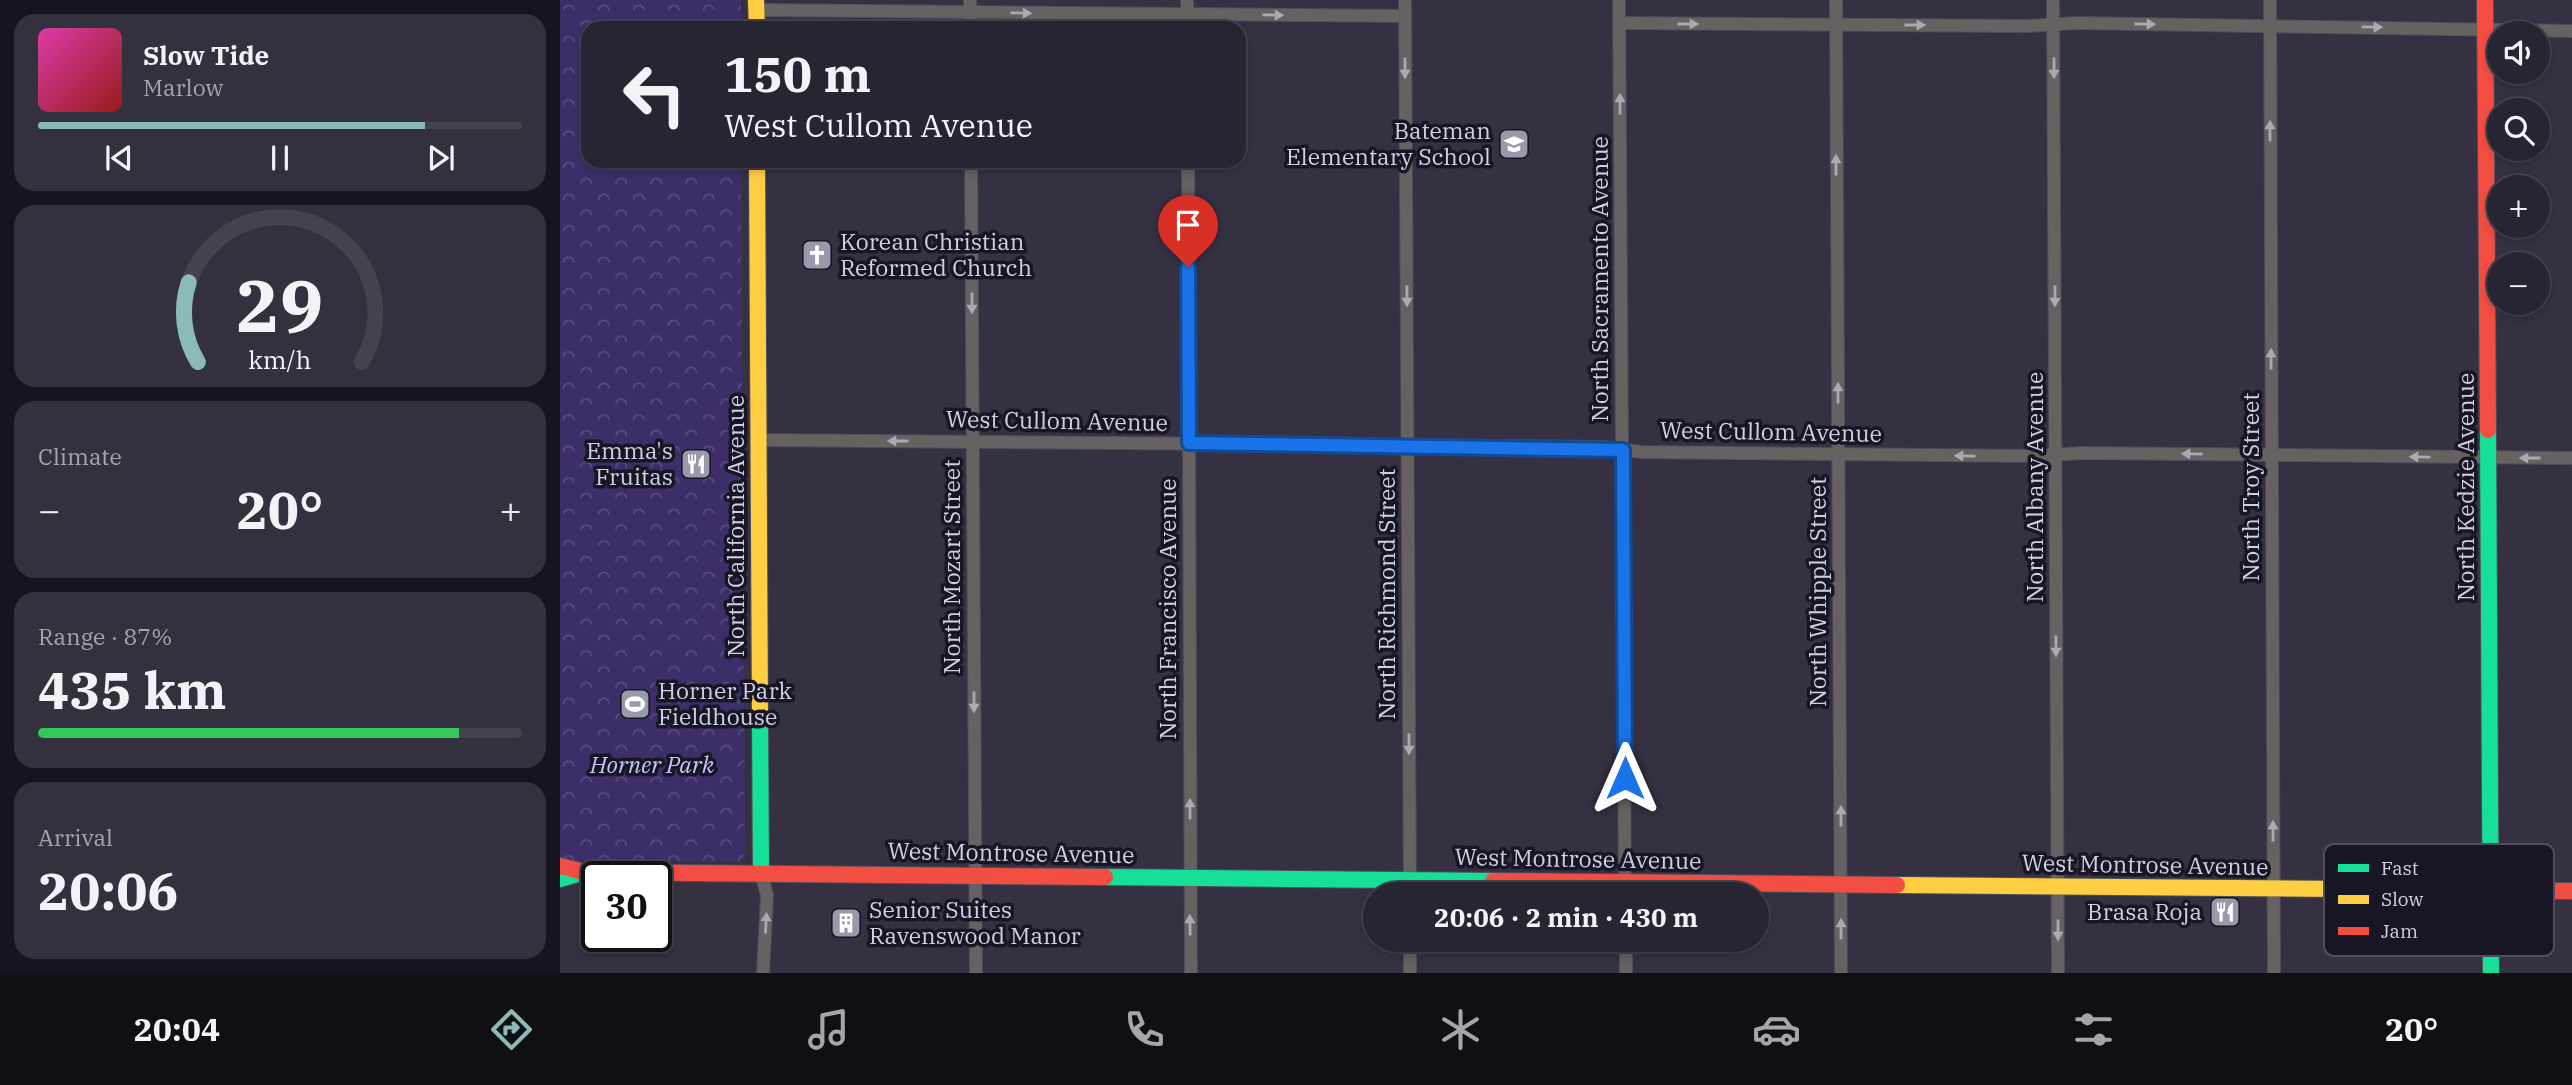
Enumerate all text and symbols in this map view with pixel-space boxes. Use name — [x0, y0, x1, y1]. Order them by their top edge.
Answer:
one-way arrow — [1010, 7, 1032, 18]
one-way arrow — [1262, 9, 1284, 21]
one-way arrow — [1677, 18, 1699, 30]
one-way arrow — [1905, 19, 1927, 31]
one-way arrow — [2134, 19, 2156, 30]
one-way arrow — [2362, 21, 2384, 33]
map controls — [2487, 21, 2550, 315]
button: sound — [2487, 21, 2550, 84]
text: Slow Tide — [143, 38, 269, 72]
text: 150 m — [724, 42, 871, 105]
icon: left — [609, 49, 700, 140]
one-way arrow — [1399, 57, 1411, 79]
one-way arrow — [2048, 57, 2059, 79]
text: Marlow — [143, 72, 223, 102]
one-way arrow — [1614, 92, 1626, 114]
button: search — [2487, 98, 2550, 161]
text: West Cullom Avenue — [724, 104, 1033, 146]
place label: Bateman Elementary School — [1286, 115, 1491, 171]
one-way arrow — [2264, 120, 2276, 142]
school or university icon: Bateman Elementary School — [1497, 127, 1531, 161]
street label: North Sacramento Avenue — [1584, 136, 1614, 422]
icon: previous — [100, 139, 138, 177]
icon: pause — [261, 139, 299, 177]
icon: next — [422, 139, 460, 177]
one-way arrow — [1831, 154, 1842, 176]
button: + — [2487, 175, 2550, 238]
pin — [1158, 195, 1218, 267]
icon: arrive — [1169, 206, 1207, 244]
place label: Korean Christian Reformed Church — [840, 226, 1032, 282]
church icon: Korean Christian Reformed Church — [800, 238, 834, 272]
button: − — [2487, 252, 2550, 315]
text: 29 — [236, 257, 324, 352]
one-way arrow — [1401, 285, 1413, 307]
one-way arrow — [2049, 285, 2061, 307]
one-way arrow — [966, 292, 978, 314]
text: km/h — [248, 343, 312, 376]
one-way arrow — [2265, 348, 2277, 370]
street label: North Albany Avenue — [2019, 372, 2049, 602]
street label: North Kedzie Avenue — [2450, 373, 2480, 601]
one-way arrow — [1832, 382, 1844, 404]
street label: North Troy Street — [2235, 393, 2265, 581]
street label: North California Avenue — [720, 395, 750, 657]
street label: West Cullom Avenue — [946, 403, 1168, 437]
street label: West Cullom Avenue — [1660, 414, 1882, 448]
place label: Emma's Fruitas — [586, 435, 673, 491]
one-way arrow — [887, 435, 909, 447]
text: Climate — [38, 441, 122, 471]
restaurant icon: Emma's Fruitas — [679, 447, 713, 481]
one-way arrow — [2181, 448, 2203, 460]
one-way arrow — [1953, 450, 1975, 461]
one-way arrow — [2409, 451, 2431, 463]
one-way arrow — [2519, 452, 2541, 464]
street label: North Mozart Street — [936, 460, 966, 674]
street label: North Richmond Street — [1371, 468, 1401, 720]
text: 20° — [237, 476, 323, 543]
street label: North Whipple Street — [1802, 477, 1832, 707]
street label: North Francisco Avenue — [1152, 478, 1182, 740]
text: − — [38, 485, 61, 534]
text: + — [499, 485, 522, 534]
text: Range · 87% — [38, 621, 172, 651]
one-way arrow — [2050, 635, 2062, 657]
text: 435 km — [38, 656, 227, 723]
place label: Horner Park Fieldhouse — [658, 675, 793, 731]
sports icon: Horner Park Fieldhouse — [618, 687, 652, 721]
one-way arrow — [968, 691, 980, 713]
one-way arrow — [1403, 733, 1415, 755]
position arrow — [1588, 741, 1662, 815]
park label: Horner Park — [589, 749, 715, 779]
one-way arrow — [1184, 798, 1196, 820]
one-way arrow — [1835, 805, 1846, 827]
one-way arrow — [2267, 820, 2279, 842]
text: Arrival — [38, 822, 113, 852]
street label: West Montrose Avenue — [887, 835, 1135, 869]
street label: West Montrose Avenue — [1454, 841, 1702, 875]
legend — [2324, 844, 2554, 956]
street label: West Montrose Avenue — [2021, 847, 2269, 881]
text: Fast — [2381, 856, 2419, 880]
text: 20:06 — [38, 857, 179, 924]
speed limit sign: 30 — [581, 861, 672, 952]
text: Slow — [2381, 887, 2423, 911]
place label: Senior Suites Ravenswood Manor — [869, 894, 1081, 950]
restaurant icon: Brasa Roja — [2208, 895, 2242, 929]
place label: Brasa Roja — [2087, 896, 2202, 926]
text: 20:06 · 2 min · 430 m — [1434, 900, 1698, 934]
building icon: Senior Suites Ravenswood Manor — [829, 906, 863, 940]
one-way arrow — [760, 912, 771, 934]
one-way arrow — [1184, 914, 1196, 936]
one-way arrow — [1835, 918, 1847, 940]
one-way arrow — [2052, 919, 2064, 941]
text: Jam — [2381, 919, 2418, 943]
icon: directions — [487, 1005, 536, 1054]
icon: music — [804, 1005, 853, 1054]
icon: phone — [1120, 1005, 1169, 1054]
icon: climate — [1436, 1005, 1485, 1054]
icon: car — [1752, 1005, 1801, 1054]
icon: filters — [2069, 1005, 2118, 1054]
text: 20:04 — [134, 1008, 220, 1050]
text: 20° — [2385, 1008, 2438, 1050]

